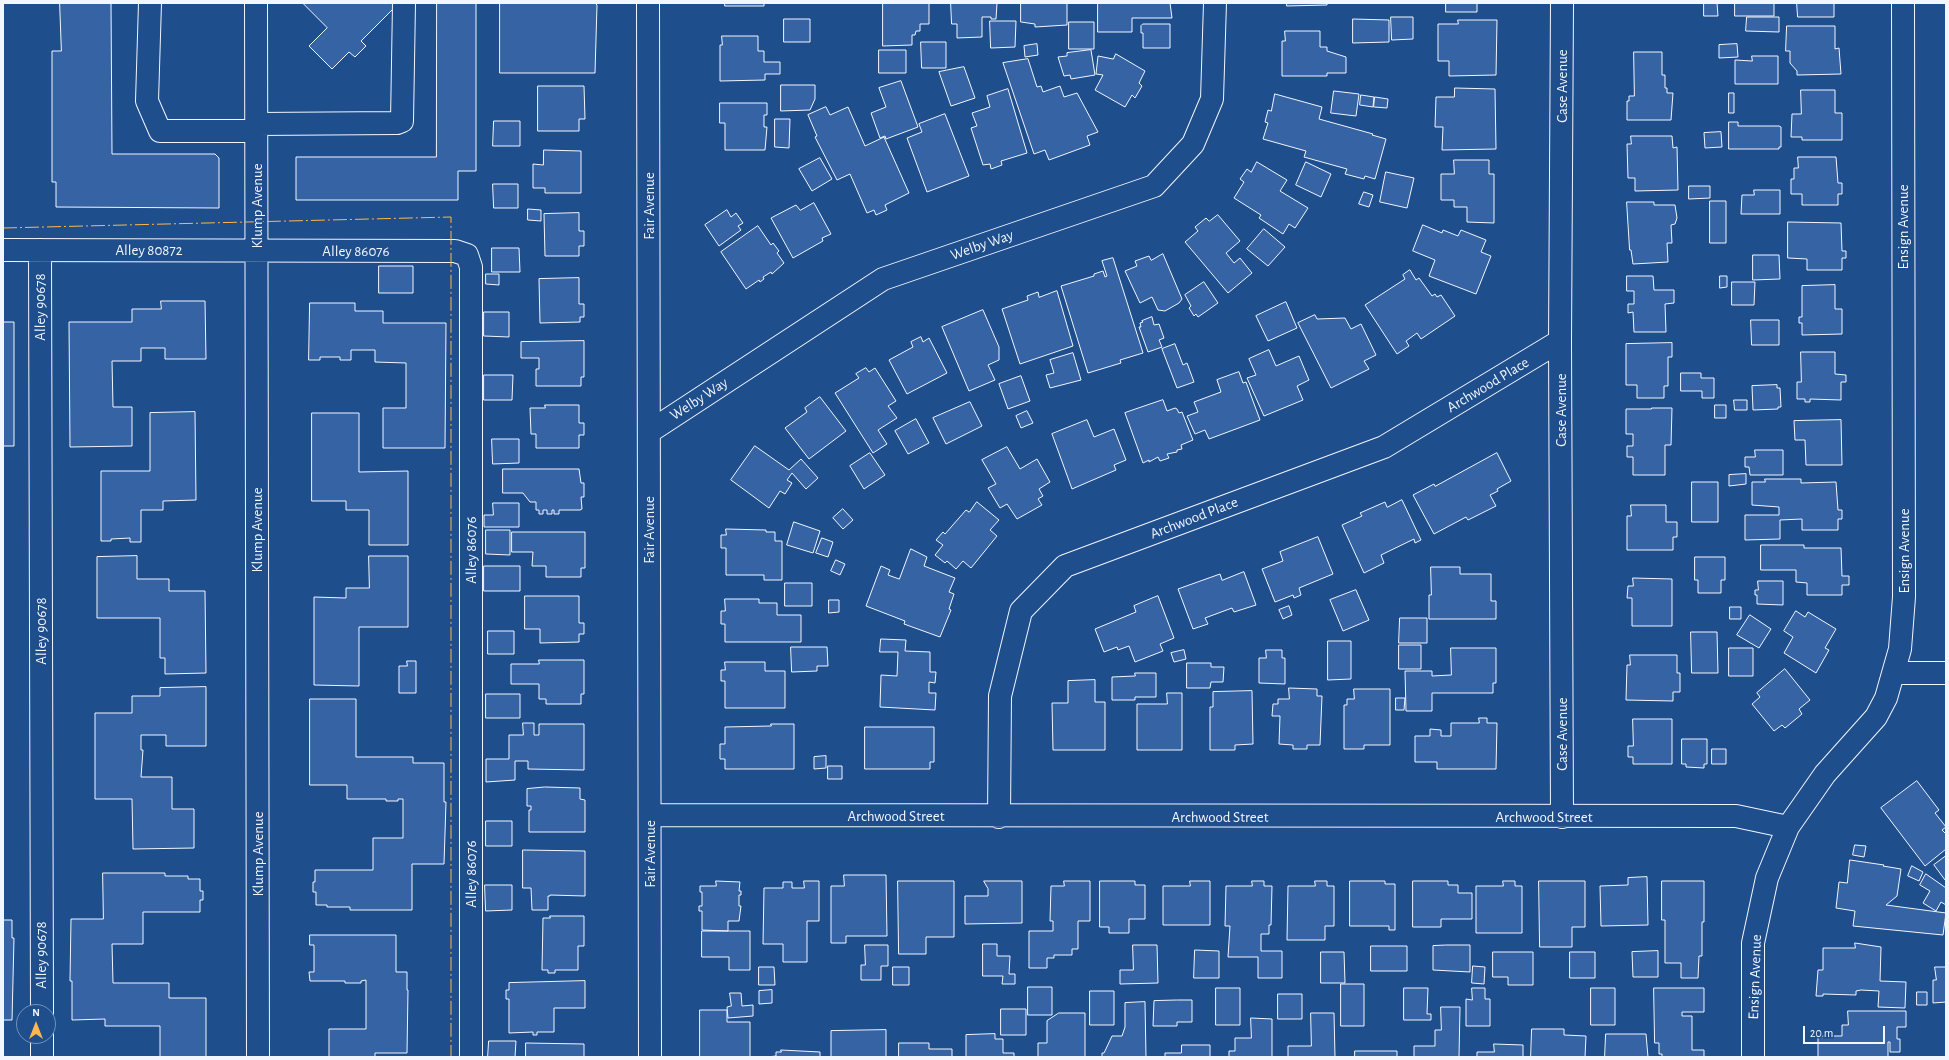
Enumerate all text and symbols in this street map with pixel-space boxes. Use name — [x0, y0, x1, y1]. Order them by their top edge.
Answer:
street label: Case Avenue — [1553, 49, 1571, 123]
street label: Klump Avenue — [248, 163, 266, 249]
street label: Fair Avenue — [640, 172, 658, 240]
street label: Ensign Avenue — [1894, 184, 1912, 270]
street label: Welby Way — [948, 226, 1016, 264]
street label: Alley 80872 — [115, 241, 183, 259]
street label: Alley 86076 — [322, 242, 390, 260]
street label: Alley 90678 — [31, 273, 49, 341]
street label: Archwood Place — [1444, 353, 1532, 417]
street label: Case Avenue — [1552, 373, 1570, 447]
street label: Welby Way — [667, 374, 731, 424]
street label: Klump Avenue — [248, 487, 266, 573]
street label: Archwood Place — [1148, 493, 1240, 543]
street label: Fair Avenue — [640, 496, 658, 564]
street label: Ensign Avenue — [1895, 508, 1913, 594]
street label: Alley 86076 — [462, 516, 480, 584]
street label: Alley 90678 — [32, 597, 50, 665]
street label: Case Avenue — [1553, 697, 1571, 771]
street label: Archwood Street — [848, 807, 944, 825]
street label: Archwood Street — [1172, 808, 1268, 826]
street label: Archwood Street — [1496, 808, 1592, 826]
street label: Klump Avenue — [249, 811, 267, 897]
street label: Fair Avenue — [641, 820, 659, 888]
street label: Alley 86076 — [462, 840, 480, 908]
street label: Alley 90678 — [32, 921, 50, 989]
street label: Ensign Avenue — [1745, 934, 1765, 1020]
north arrow — [16, 1004, 56, 1044]
text: N — [32, 1007, 40, 1018]
scale bar — [1805, 1018, 1887, 1044]
text: 20 m — [1810, 1027, 1833, 1039]

